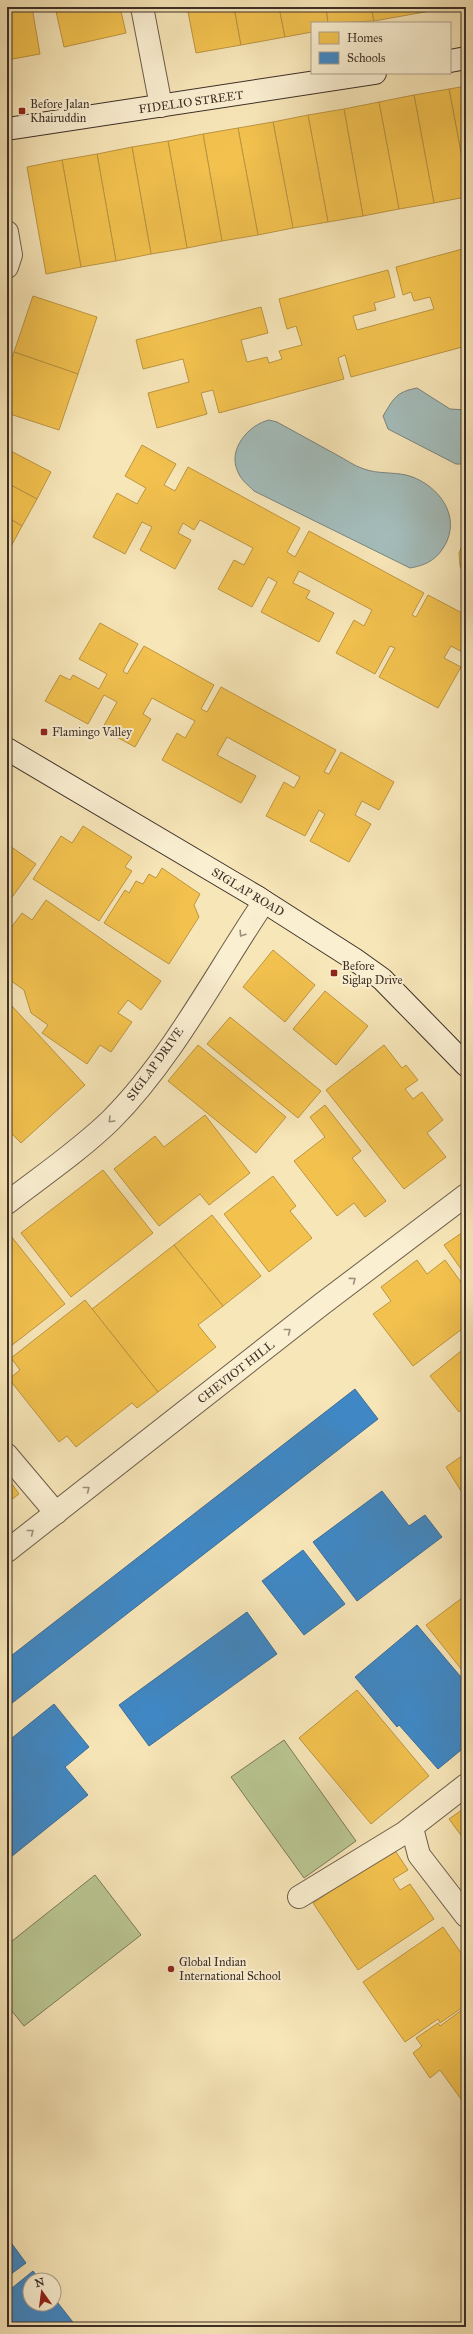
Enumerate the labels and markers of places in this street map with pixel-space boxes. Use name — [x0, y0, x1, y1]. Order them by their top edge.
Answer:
place label: Before Jalan Khairuddin — [30, 97, 90, 125]
marker: Before Jalan Khairuddin — [17, 106, 27, 116]
place label: Flamingo Valley — [52, 725, 132, 740]
marker: Flamingo Valley — [39, 727, 49, 737]
place label: Before Siglap Drive — [342, 959, 402, 988]
marker: Before Siglap Drive — [329, 968, 339, 978]
place label: Global Indian International School — [179, 1955, 282, 1983]
marker: Global Indian International School — [166, 1964, 176, 1974]

